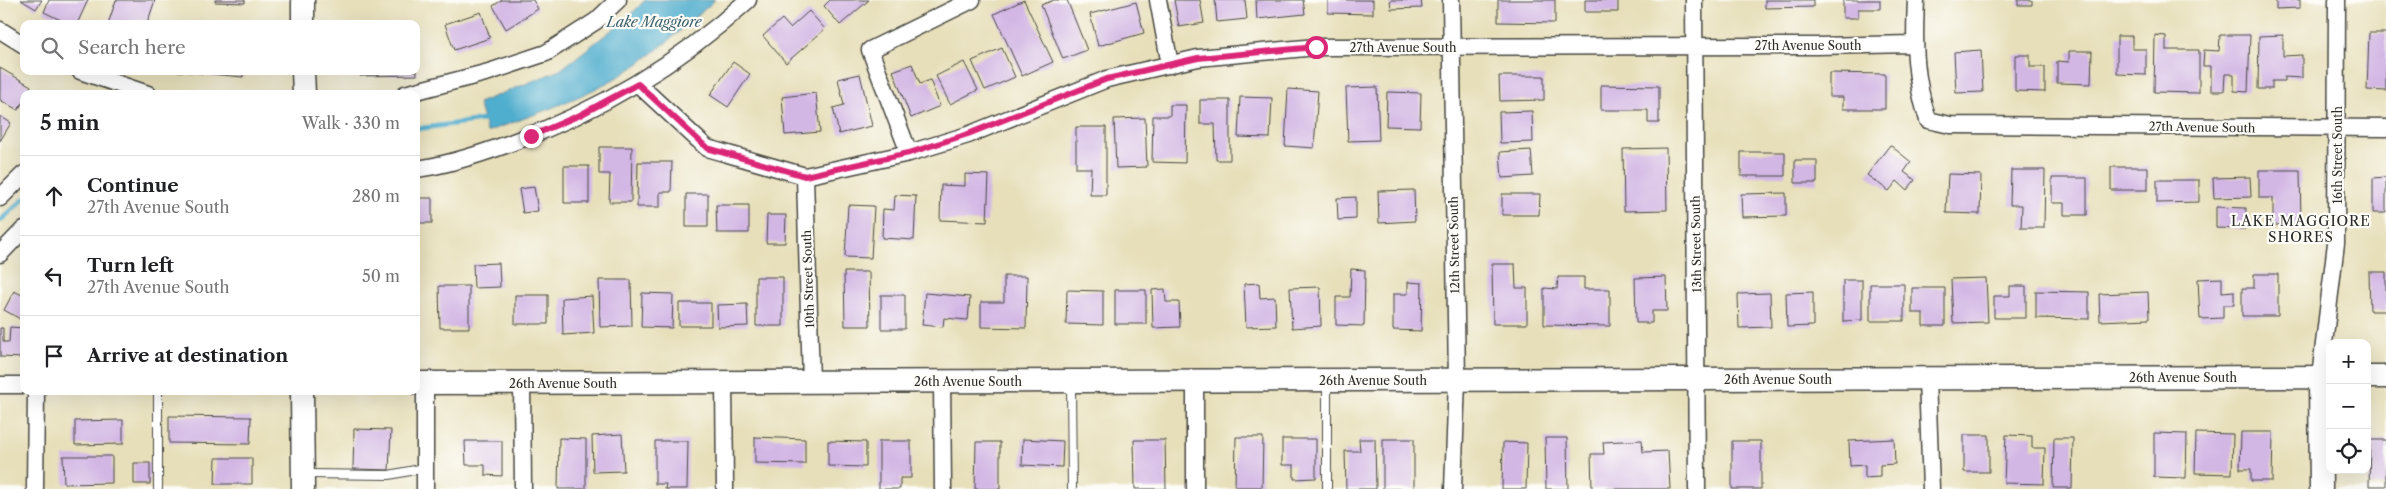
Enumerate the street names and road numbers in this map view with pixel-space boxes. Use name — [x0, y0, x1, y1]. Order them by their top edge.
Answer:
street label: 27th Avenue South — [1755, 38, 1862, 53]
street label: 27th Avenue South — [1350, 40, 1457, 55]
street label: 16th Street South — [2330, 106, 2345, 204]
street label: 27th Avenue South — [2148, 119, 2256, 135]
street label: 12th Street South — [1446, 195, 1462, 294]
street label: 13th Street South — [1688, 195, 1704, 293]
street label: 10th Street South — [799, 229, 817, 328]
street label: 26th Avenue South — [2129, 370, 2237, 385]
street label: 26th Avenue South — [1724, 372, 1832, 387]
street label: 26th Avenue South — [1319, 373, 1427, 388]
street label: 26th Avenue South — [914, 374, 1022, 389]
street label: 26th Avenue South — [509, 376, 617, 391]

